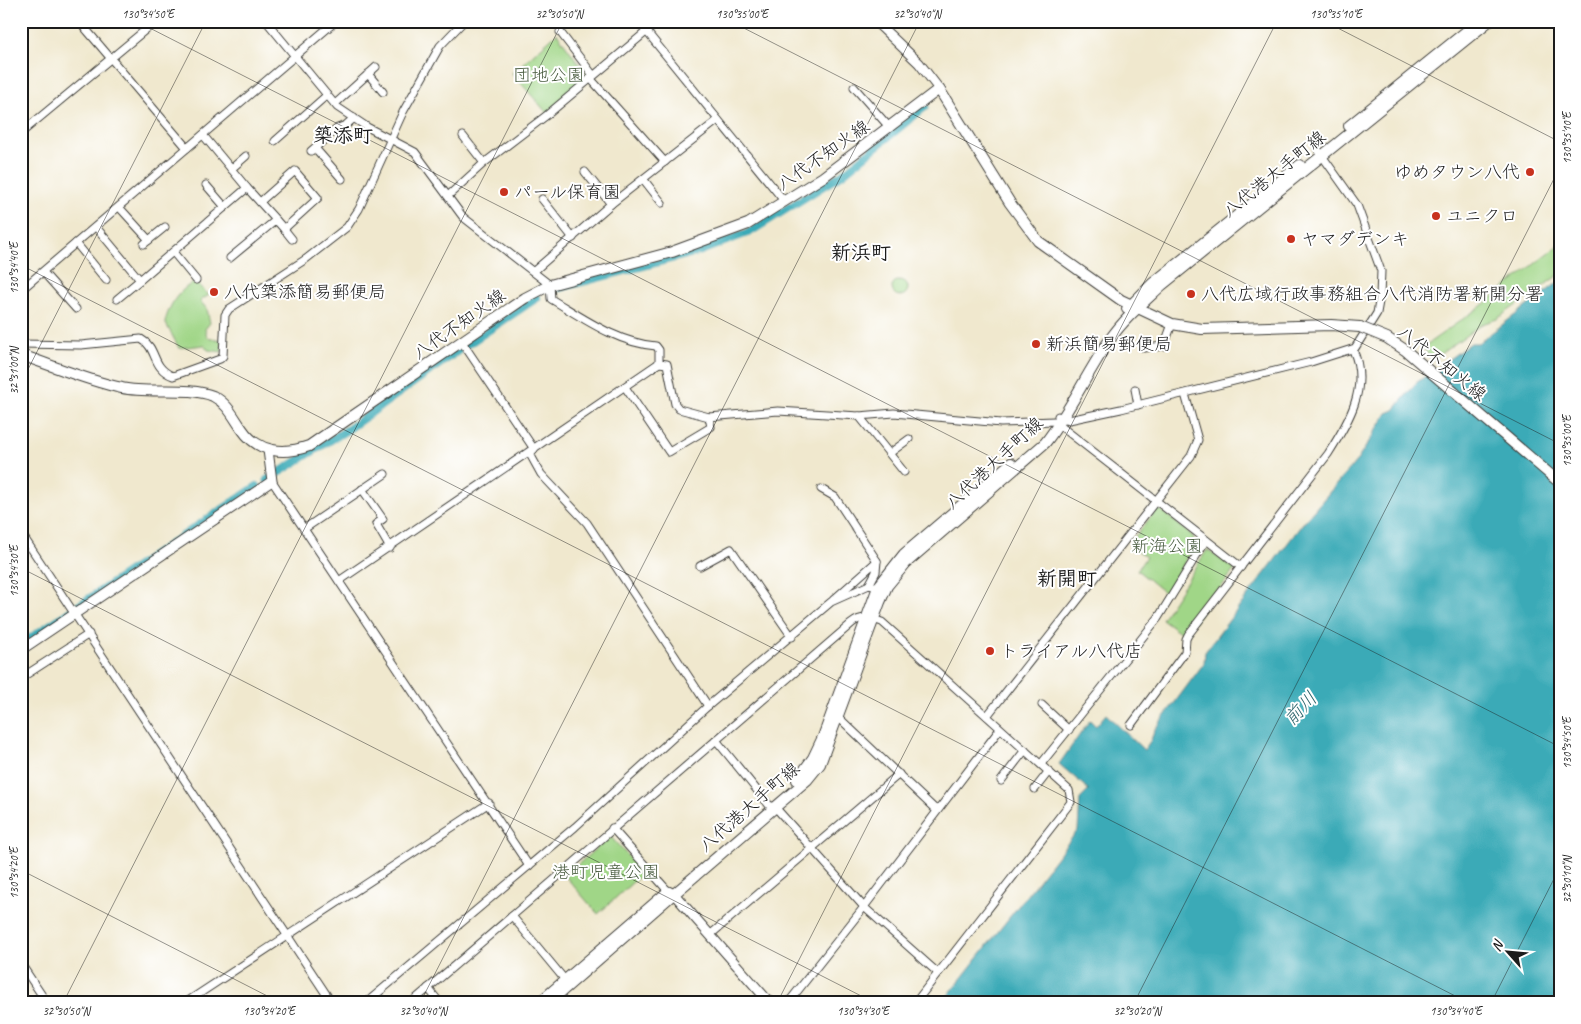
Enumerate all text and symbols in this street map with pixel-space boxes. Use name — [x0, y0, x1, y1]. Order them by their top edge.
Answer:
text: 130°34'50"E — [122, 6, 176, 22]
text: 32°30'50"N — [535, 6, 584, 22]
text: 130°35'00"E — [716, 6, 770, 22]
text: 32°30'40"N — [893, 6, 942, 22]
text: 130°35'10"E — [1310, 6, 1364, 22]
park label: 団地公園 — [513, 64, 585, 86]
text: 130°35'10"E — [1559, 110, 1575, 164]
street label: 八代不知火線 — [772, 115, 874, 195]
district label: 築添町 — [313, 123, 373, 148]
street label: 八代港大手町線 — [1218, 126, 1330, 222]
place label: ゆめタウン八代 — [1394, 161, 1520, 183]
marker: ゆめタウン八代 — [1524, 166, 1536, 178]
place label: パール保育園 — [514, 181, 621, 203]
marker: パール保育園 — [498, 186, 510, 198]
place label: ユニクロ — [1446, 205, 1518, 227]
marker: ユニクロ — [1430, 210, 1442, 222]
place label: ヤマダデンキ — [1301, 228, 1409, 250]
marker: ヤマダデンキ — [1285, 233, 1297, 245]
text: 130°34'40"E — [6, 240, 22, 294]
district label: 新浜町 — [831, 240, 891, 265]
place label: 八代築添簡易郵便局 — [224, 281, 386, 303]
place label: 八代広域行政事務組合八代消防署新開分署 — [1201, 283, 1543, 305]
street label: 八代不知火線 — [408, 284, 510, 364]
marker: 八代築添簡易郵便局 — [208, 286, 220, 298]
marker: 八代広域行政事務組合八代消防署新開分署 — [1185, 288, 1197, 300]
street label: 八代不知火線 — [1393, 320, 1491, 406]
place label: 新浜簡易郵便局 — [1046, 333, 1172, 355]
marker: 新浜簡易郵便局 — [1030, 338, 1042, 350]
text: 32°31'00"N — [6, 346, 22, 395]
street label: 八代港大手町線 — [940, 412, 1048, 514]
text: 130°35'00"E — [1559, 413, 1575, 467]
park label: 新海公園 — [1131, 535, 1203, 557]
text: 130°34'30"E — [6, 543, 22, 597]
district label: 新開町 — [1037, 566, 1097, 591]
place label: トライアル八代店 — [1000, 640, 1142, 662]
marker: トライアル八代店 — [984, 645, 996, 657]
water label: 前川 — [1279, 687, 1323, 731]
text: 130°34'50"E — [1559, 715, 1575, 769]
street label: 八代港大手町線 — [694, 757, 804, 857]
text: 130°34'20"E — [6, 845, 22, 899]
text: 32°30'10"N — [1559, 855, 1575, 904]
park label: 港町児童公園 — [552, 861, 660, 883]
north arrow — [1484, 926, 1534, 976]
text: N — [1487, 937, 1507, 954]
text: 32°30'50"N — [42, 1003, 91, 1019]
text: 130°34'20"E — [243, 1003, 297, 1019]
text: 32°30'40"N — [399, 1003, 448, 1019]
text: 130°34'30"E — [837, 1003, 891, 1019]
text: 32°30'20"N — [1113, 1003, 1162, 1019]
text: 130°34'40"E — [1430, 1003, 1484, 1019]

